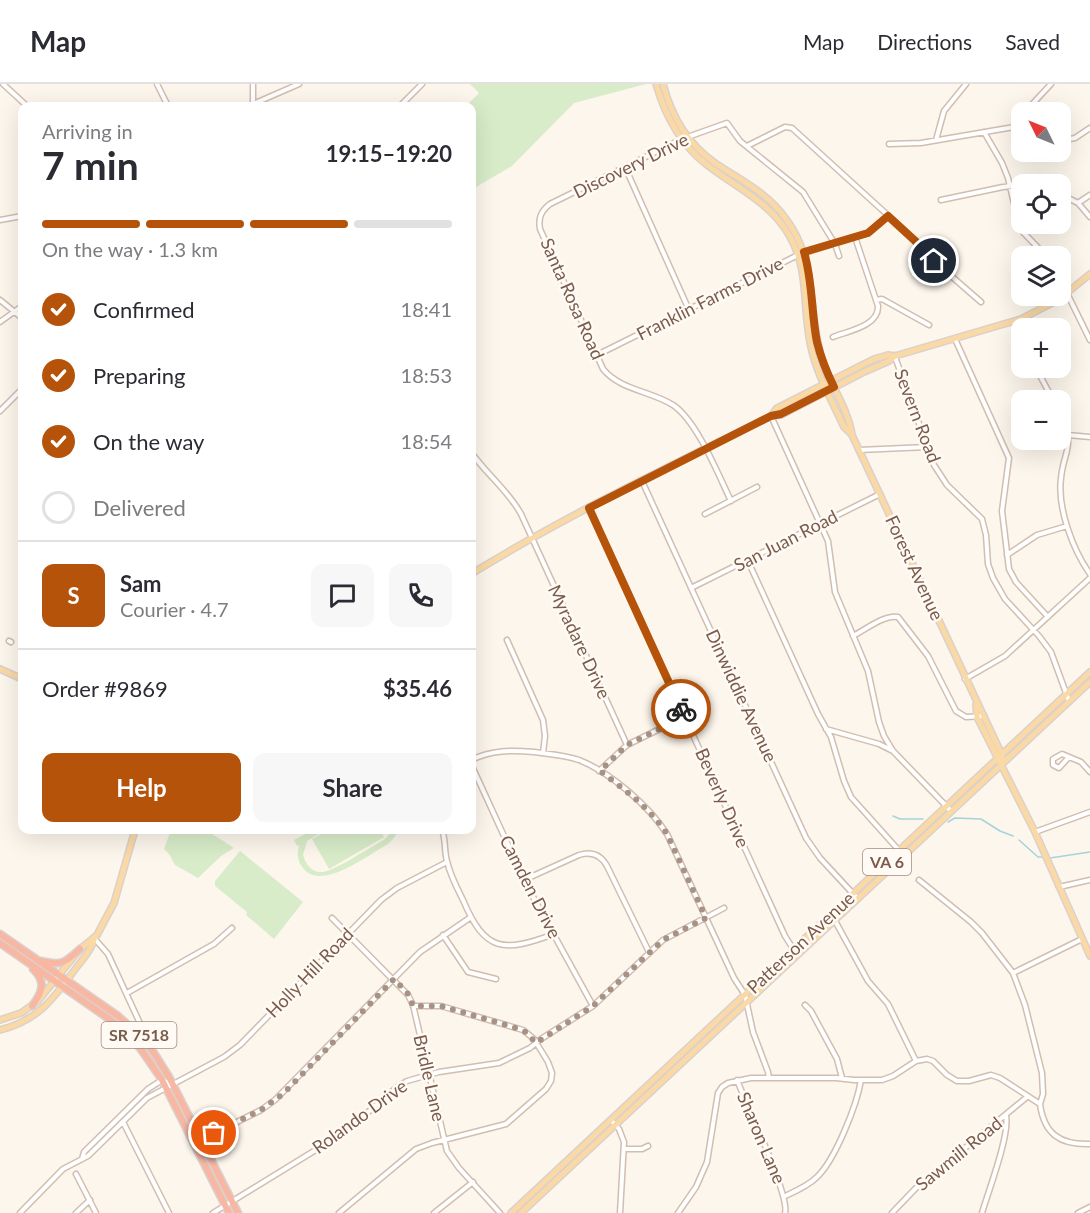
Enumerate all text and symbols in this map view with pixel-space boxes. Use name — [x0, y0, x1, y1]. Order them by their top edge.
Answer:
text: Map — [30, 24, 86, 58]
text: Map — [803, 29, 844, 54]
text: Directions — [877, 29, 972, 54]
text: Saved — [1005, 29, 1060, 54]
north arrow — [1011, 102, 1071, 162]
map controls — [1011, 102, 1071, 450]
text: Arriving in — [42, 119, 133, 143]
street label: Discovery Drive — [569, 128, 692, 202]
text: 19:15–19:20 — [326, 140, 452, 167]
text: 7 min — [42, 142, 139, 188]
button: locate — [1011, 174, 1071, 234]
street label: Santa Rosa Road — [536, 234, 610, 363]
pin — [908, 235, 959, 286]
text: On the way · 1.3 km — [42, 237, 218, 261]
icon: home — [917, 244, 950, 277]
button: layers — [1011, 246, 1071, 306]
street label: Franklin Farms Drive — [633, 252, 787, 345]
icon: check — [42, 293, 75, 326]
text: Confirmed — [93, 296, 195, 323]
text: 18:41 — [401, 297, 452, 321]
button: + — [1011, 318, 1071, 378]
icon: check — [42, 359, 75, 392]
text: Preparing — [93, 362, 185, 389]
text: 18:53 — [401, 363, 452, 387]
street label: Severn Road — [890, 366, 946, 466]
button: − — [1011, 390, 1071, 450]
icon: check — [42, 425, 75, 458]
text: On the way — [93, 428, 204, 455]
text: 18:54 — [401, 429, 452, 453]
text: Delivered — [93, 494, 186, 521]
street label: San Juan Road — [730, 505, 841, 576]
street label: Forest Avenue — [881, 512, 949, 623]
button: chat — [311, 564, 374, 627]
button: phone — [389, 564, 452, 627]
text: Sam — [120, 570, 162, 597]
street label: Myradare Drive — [544, 581, 616, 702]
text: S — [67, 582, 80, 609]
text: Courier · 4.7 — [120, 597, 229, 621]
street label: Dinwiddie Avenue — [702, 626, 782, 765]
text: Order #9869 — [42, 675, 168, 702]
text: $35.46 — [383, 675, 452, 702]
courier — [651, 679, 711, 739]
icon: bike — [665, 693, 698, 726]
street label: Beverly Drive — [691, 744, 755, 851]
button: Help — [42, 753, 241, 822]
button: Share — [253, 753, 452, 822]
street label: Camden Drive — [495, 831, 566, 942]
road number: VA 6 — [863, 849, 911, 875]
street label: Patterson Avenue — [742, 887, 859, 998]
street label: Holly Hill Road — [261, 923, 358, 1022]
road number: SR 7518 — [102, 1022, 176, 1048]
street label: Bridle Lane — [409, 1032, 451, 1123]
street label: Rolando Drive — [308, 1074, 411, 1158]
street label: Sharon Lane — [733, 1088, 791, 1187]
pin — [188, 1107, 239, 1158]
street label: Sawmill Road — [911, 1112, 1006, 1195]
icon: bag — [197, 1116, 230, 1149]

